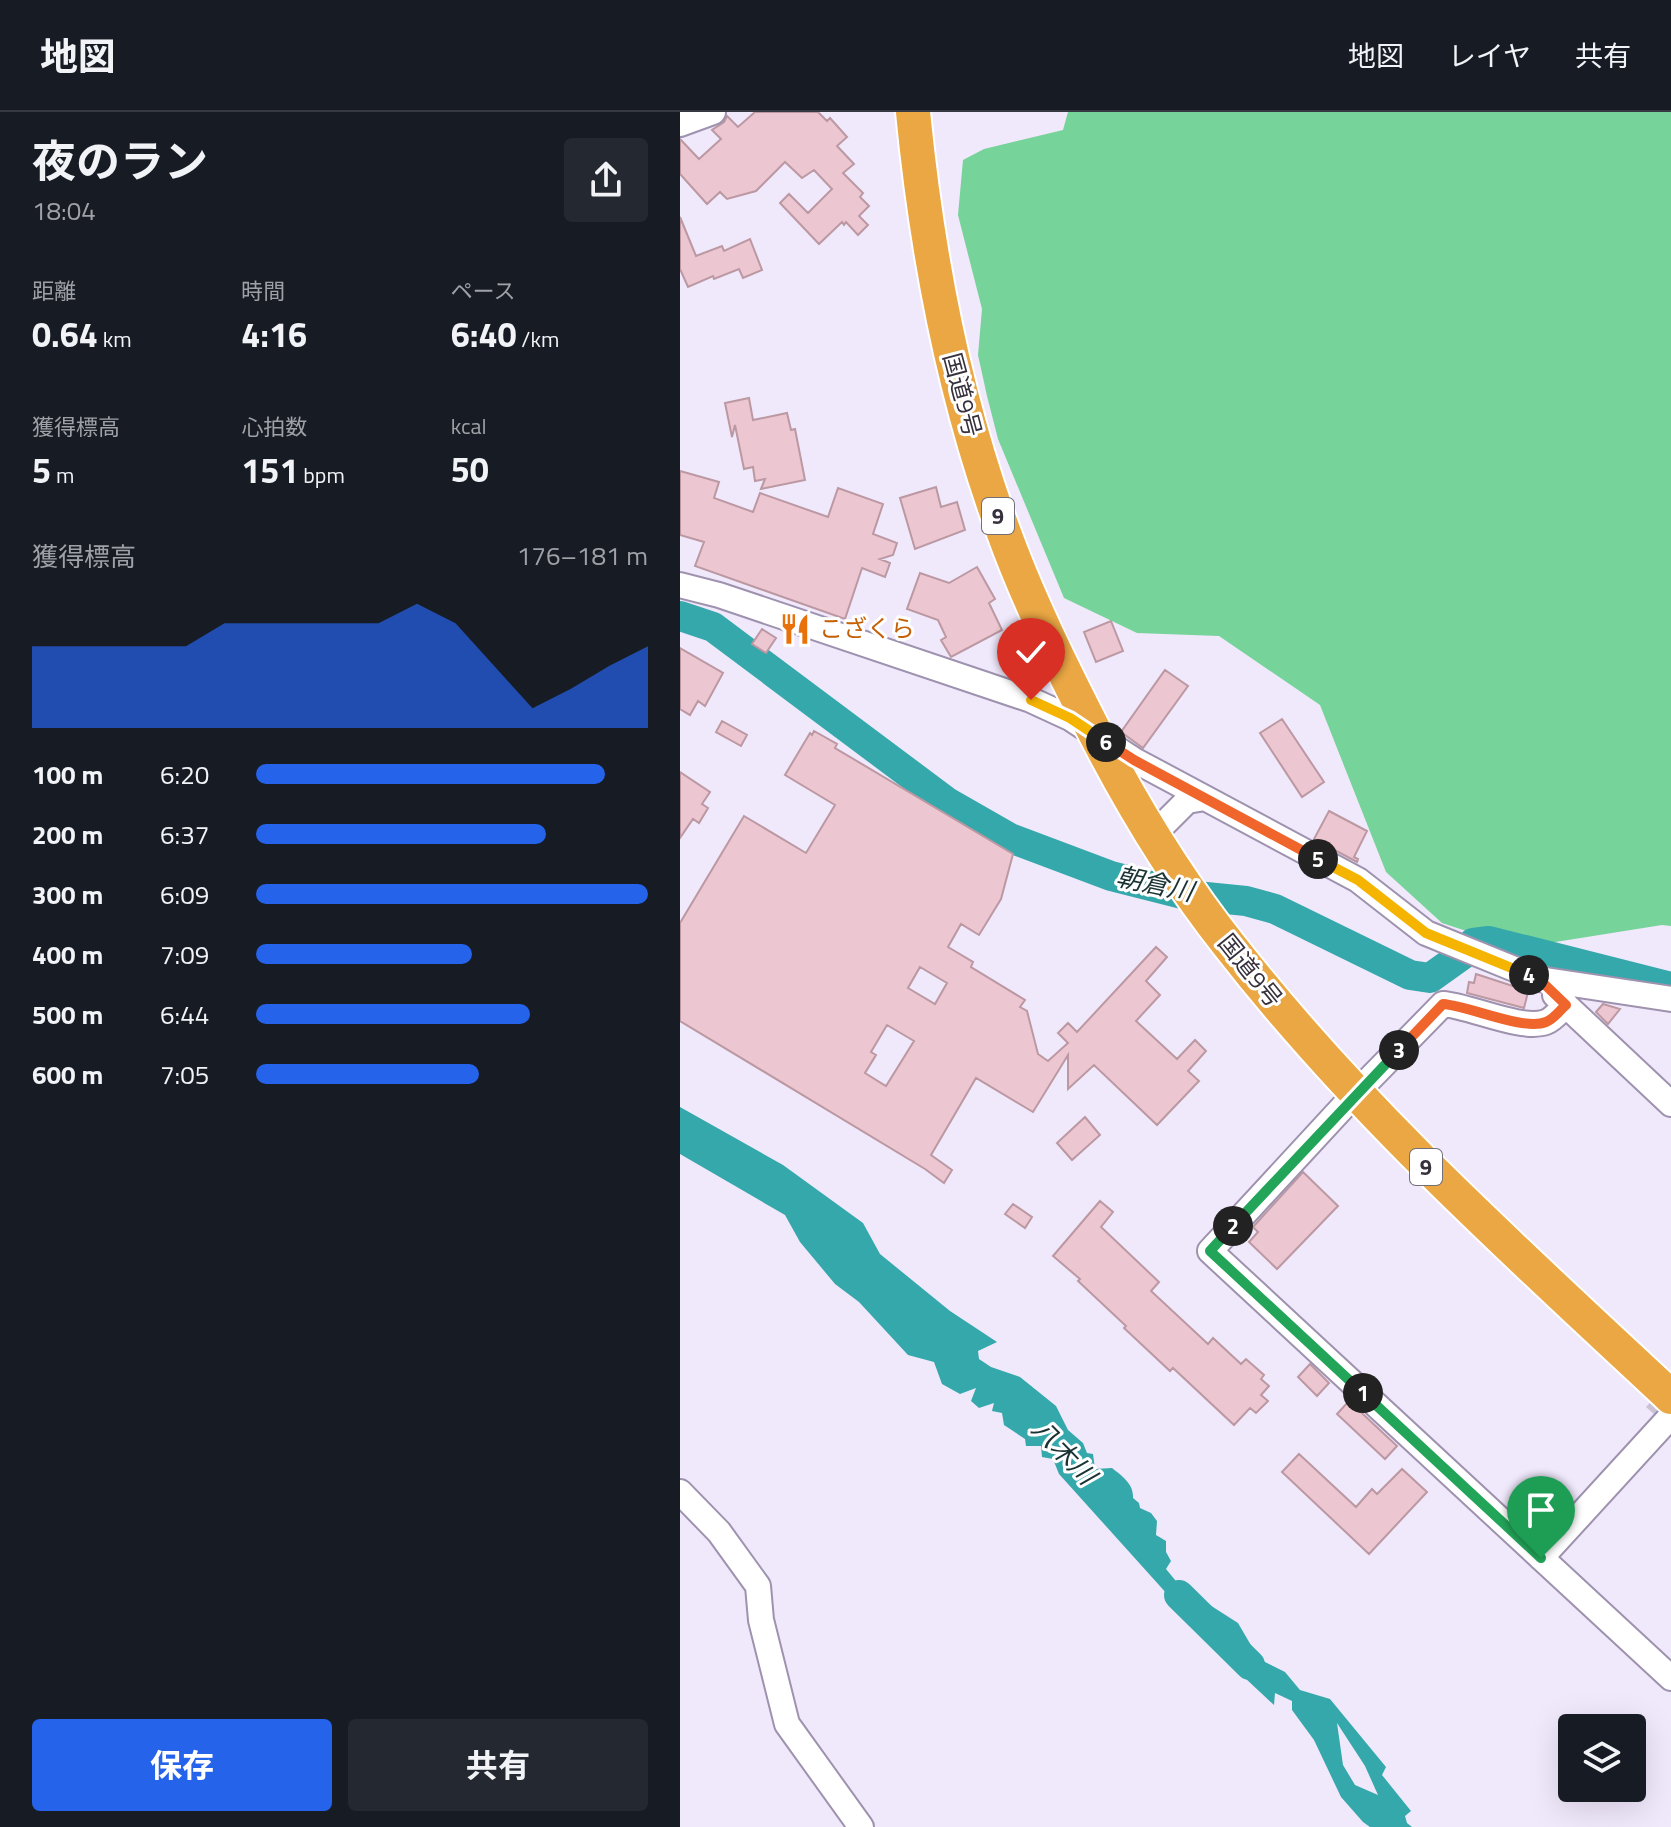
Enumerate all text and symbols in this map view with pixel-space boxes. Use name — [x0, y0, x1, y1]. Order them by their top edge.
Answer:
text: 地図 — [40, 27, 116, 85]
text: 地図 — [1348, 34, 1404, 77]
text: レイヤ — [1448, 34, 1531, 77]
text: 共有 — [1575, 34, 1631, 77]
text: 夜のラン — [32, 127, 208, 194]
button: share — [564, 138, 648, 222]
text: 18:04 — [32, 191, 96, 230]
text: 距離 — [32, 274, 76, 308]
text: 時間 — [241, 274, 285, 308]
text: ペース — [451, 274, 516, 308]
text: 0.64 — [32, 308, 98, 360]
text: 4:16 — [241, 308, 307, 360]
text: 6:40 — [451, 308, 516, 360]
text: km — [98, 322, 132, 356]
text: /km — [516, 322, 559, 356]
street label: 国道9号 — [935, 349, 991, 441]
text: kcal — [451, 409, 487, 443]
text: 獲得標高 — [32, 410, 120, 444]
text: 心拍数 — [241, 410, 307, 444]
text: 50 — [451, 443, 489, 495]
text: 5 — [32, 444, 51, 496]
text: 151 — [241, 444, 298, 496]
text: m — [51, 458, 74, 492]
text: bpm — [298, 458, 345, 492]
road number: 9 — [982, 498, 1014, 534]
text: 176–181 m — [517, 536, 648, 575]
text: 獲得標高 — [32, 537, 136, 576]
place label: こざくら — [819, 610, 915, 646]
restaurant icon: こざくら — [778, 612, 812, 646]
pin — [997, 618, 1065, 700]
icon: check — [1009, 630, 1053, 674]
pin: 6 — [1086, 722, 1126, 762]
text: 6 — [1100, 725, 1112, 759]
text: 100 m — [32, 755, 103, 794]
text: 6:20 — [160, 755, 209, 794]
text: 200 m — [32, 815, 103, 854]
text: 6:37 — [160, 815, 209, 854]
pin: 5 — [1298, 839, 1338, 879]
text: 5 — [1312, 842, 1324, 876]
water label: 朝倉川 — [1113, 856, 1200, 911]
text: 300 m — [32, 875, 103, 914]
text: 6:09 — [160, 875, 209, 914]
street label: 国道9号 — [1210, 926, 1292, 1015]
text: 400 m — [32, 935, 103, 974]
text: 7:09 — [160, 935, 209, 974]
pin: 4 — [1509, 955, 1549, 995]
text: 4 — [1523, 958, 1535, 992]
text: 500 m — [32, 995, 103, 1034]
text: 6:44 — [160, 995, 209, 1034]
pin: 3 — [1379, 1030, 1419, 1070]
text: 3 — [1393, 1033, 1405, 1067]
text: 600 m — [32, 1055, 103, 1094]
text: 7:05 — [160, 1055, 209, 1094]
road number: 9 — [1410, 1149, 1442, 1185]
pin: 2 — [1213, 1206, 1253, 1246]
text: 2 — [1227, 1209, 1239, 1243]
pin: 1 — [1343, 1373, 1383, 1413]
text: 1 — [1357, 1376, 1369, 1410]
water label: 八木川 — [1023, 1410, 1108, 1495]
pin — [1507, 1476, 1575, 1558]
icon: arrive — [1519, 1488, 1563, 1532]
map controls — [1558, 1714, 1646, 1802]
button: layers — [1558, 1714, 1646, 1802]
button: 保存 — [32, 1719, 332, 1811]
button: 共有 — [348, 1719, 648, 1811]

